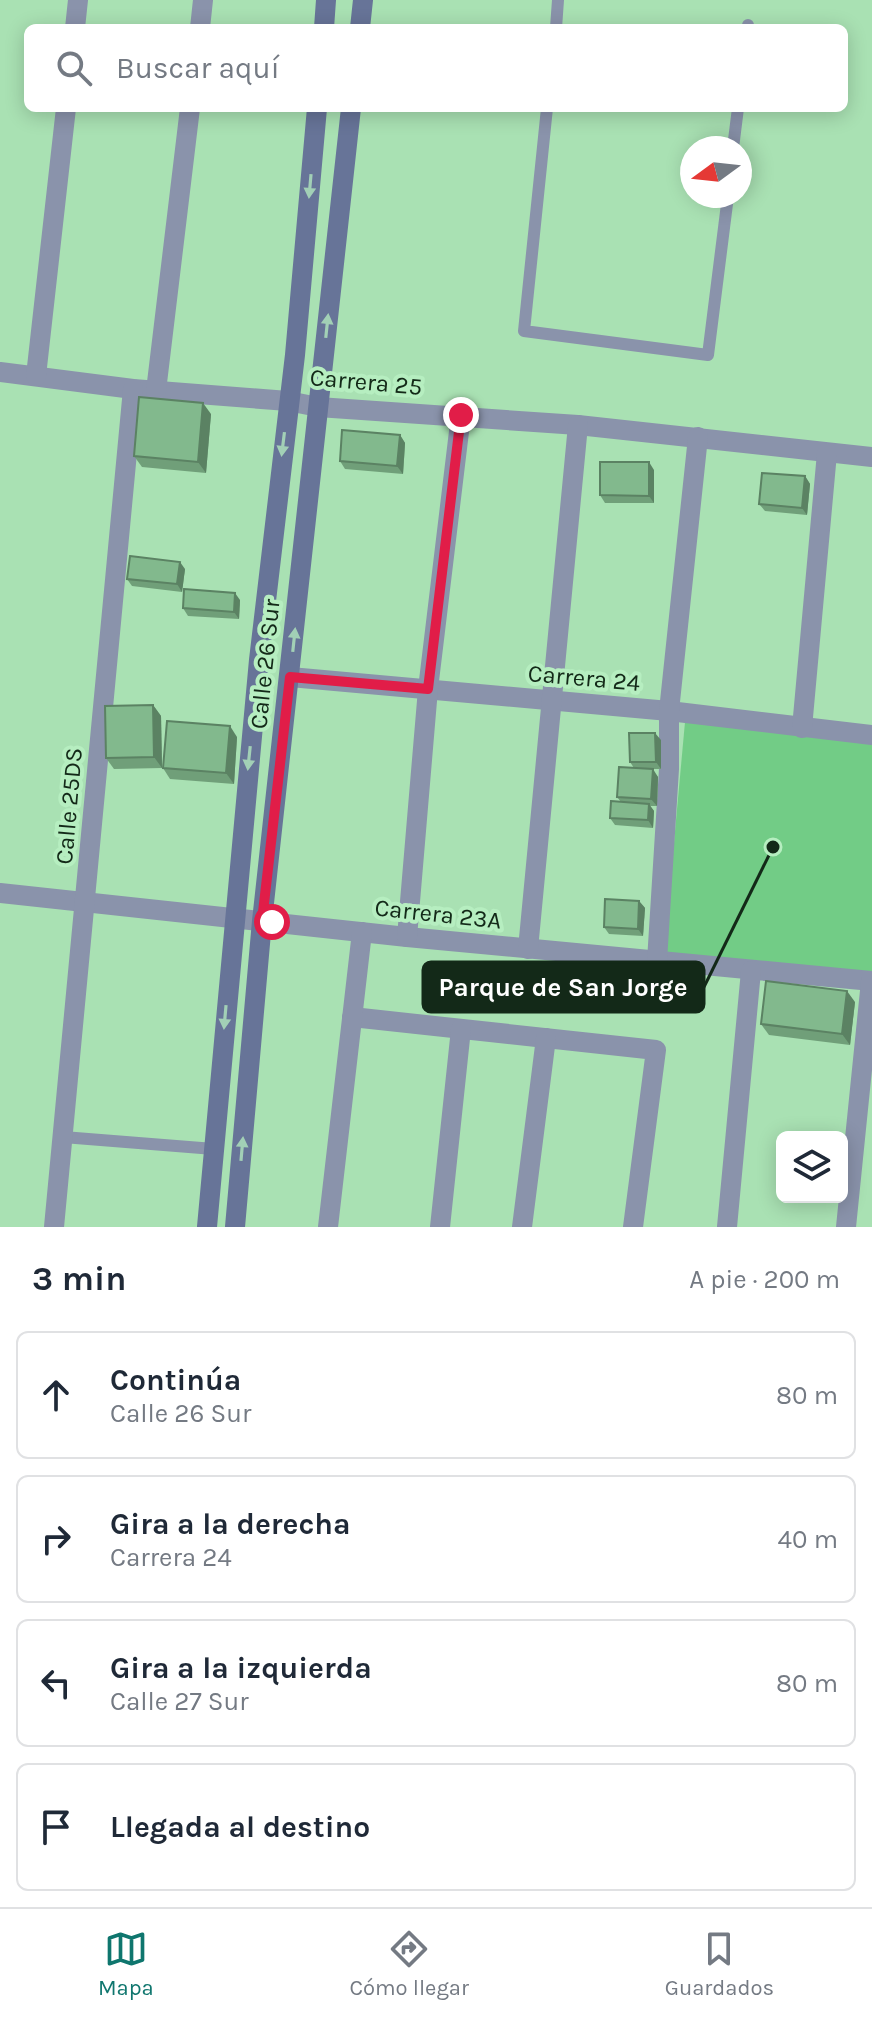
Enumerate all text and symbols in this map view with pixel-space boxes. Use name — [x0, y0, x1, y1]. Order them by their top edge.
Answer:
search box — [24, 24, 848, 112]
icon: search — [52, 46, 96, 90]
text: Buscar aquí — [116, 50, 280, 86]
north arrow — [680, 136, 752, 208]
one-way arrow — [303, 174, 316, 199]
one-way arrow — [321, 313, 334, 338]
street label: Carrera 25 — [309, 363, 423, 401]
route end — [443, 397, 479, 433]
one-way arrow — [277, 432, 290, 457]
street label: Calle 26 Sur — [244, 597, 286, 730]
one-way arrow — [288, 627, 301, 652]
street label: Carrera 24 — [527, 659, 641, 697]
street label: Calle 25DS — [50, 746, 88, 866]
one-way arrow — [242, 746, 255, 771]
street label: Carrera 23A — [373, 893, 503, 935]
route start — [254, 904, 290, 940]
callout: Parque de San Jorge — [423, 962, 704, 1012]
text: Parque de San Jorge — [438, 972, 688, 1003]
one-way arrow — [218, 1005, 231, 1030]
map controls — [776, 1131, 848, 1203]
button: layers — [776, 1131, 848, 1203]
one-way arrow — [236, 1136, 249, 1161]
text: 3 min — [32, 1259, 126, 1299]
text: A pie · 200 m — [689, 1264, 840, 1295]
text: Continúa — [110, 1362, 241, 1398]
icon: ahead — [34, 1373, 78, 1417]
text: 80 m — [776, 1380, 838, 1411]
text: Calle 26 Sur — [110, 1398, 251, 1429]
text: Gira a la derecha — [110, 1506, 351, 1542]
icon: right — [34, 1517, 78, 1561]
text: 40 m — [778, 1524, 838, 1555]
text: Carrera 24 — [110, 1542, 232, 1573]
text: Gira a la izquierda — [110, 1650, 372, 1686]
icon: left — [34, 1661, 78, 1705]
text: 80 m — [776, 1668, 838, 1699]
text: Calle 27 Sur — [110, 1686, 249, 1717]
icon: arrive — [34, 1805, 78, 1849]
text: Llegada al destino — [110, 1809, 370, 1845]
tab: Mapa — [98, 1927, 154, 2001]
tab: Cómo llegar — [349, 1927, 469, 2001]
tab: Guardados — [665, 1927, 774, 2001]

